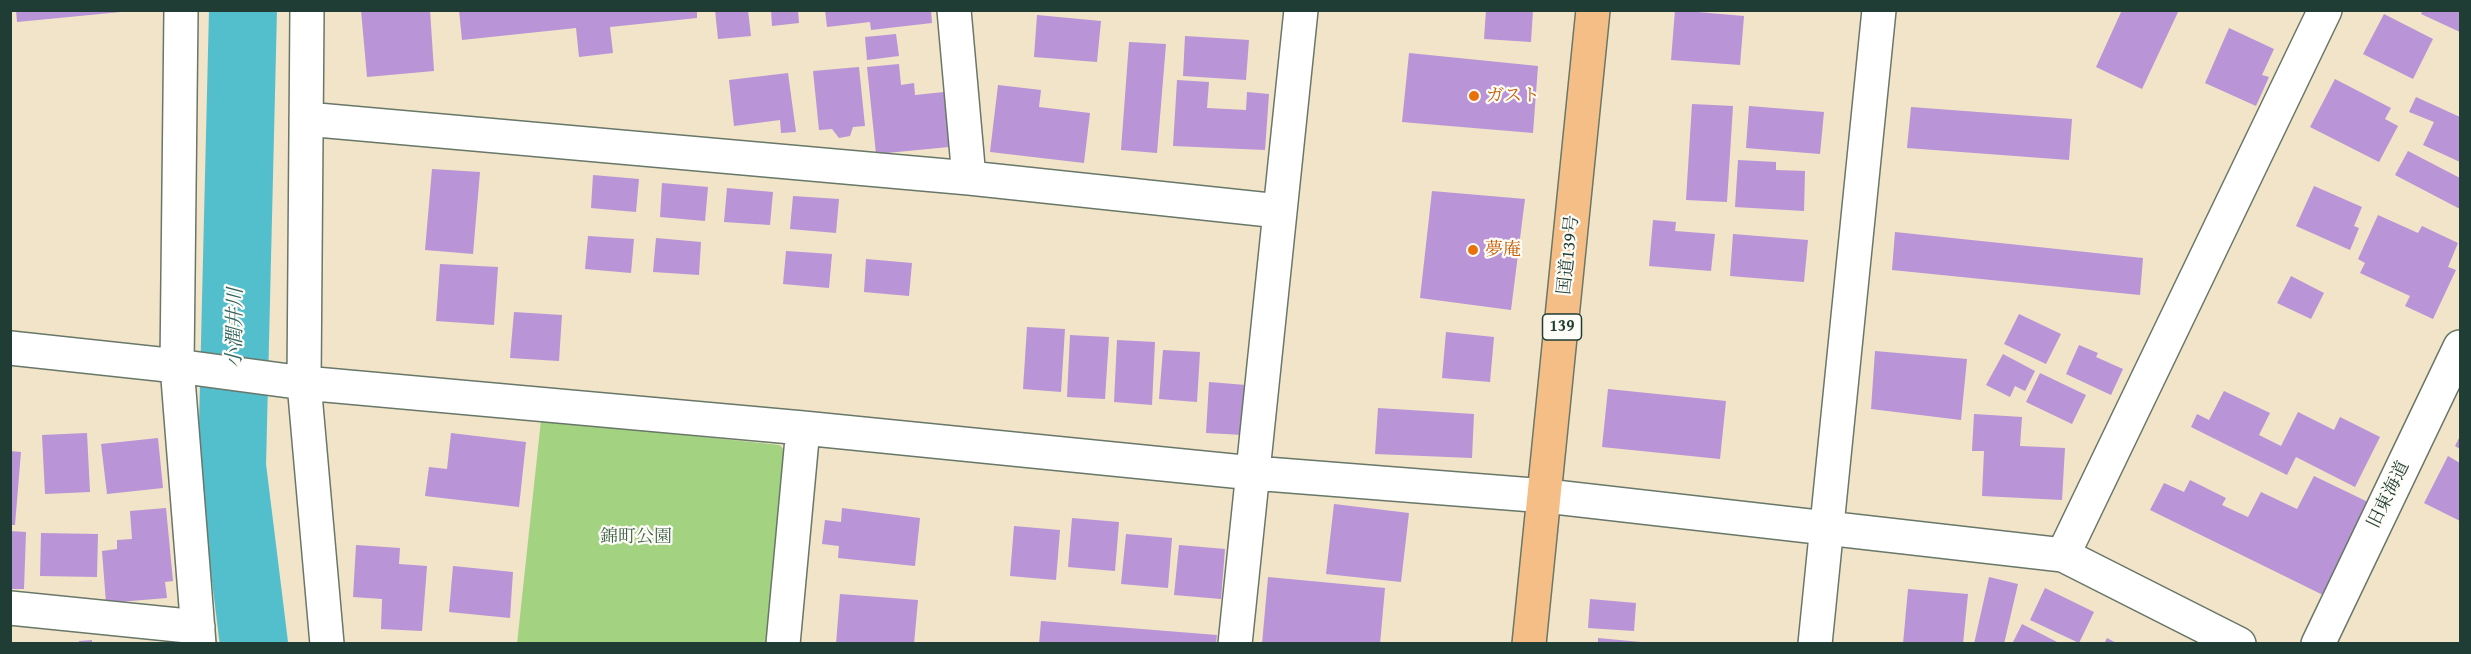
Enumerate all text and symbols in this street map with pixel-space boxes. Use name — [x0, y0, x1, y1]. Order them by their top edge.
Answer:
place label: ガスト — [1486, 85, 1540, 107]
marker: ガスト — [1467, 89, 1481, 103]
street label: 国道139号 — [1554, 214, 1584, 296]
place label: 夢庵 — [1485, 239, 1521, 261]
marker: 夢庵 — [1466, 243, 1480, 257]
water label: 小潤井川 — [223, 288, 249, 368]
road number: 139 — [1542, 314, 1582, 340]
street label: 旧東海道 — [2364, 458, 2414, 532]
park label: 錦町公園 — [600, 526, 672, 548]

